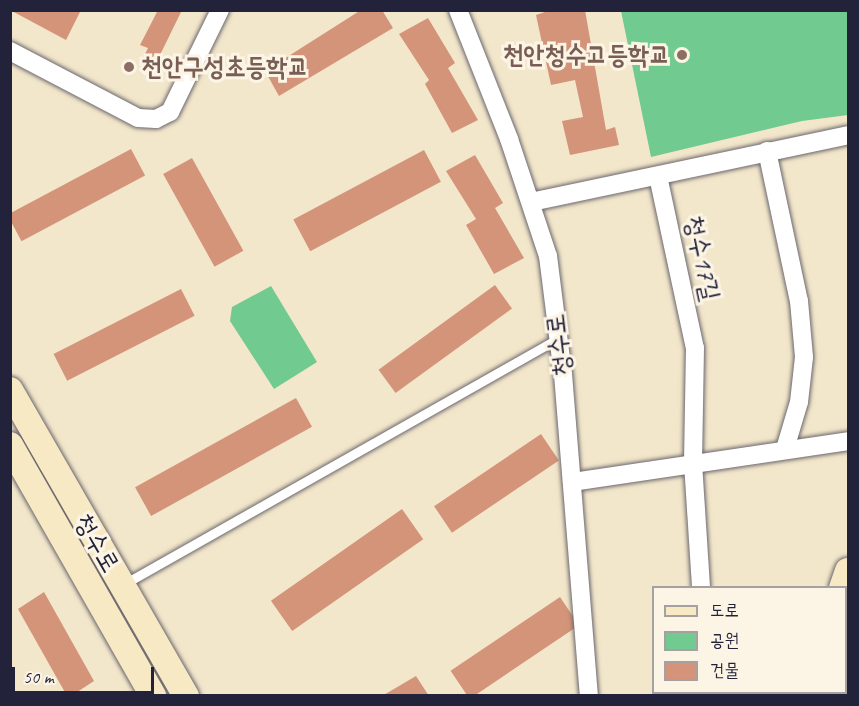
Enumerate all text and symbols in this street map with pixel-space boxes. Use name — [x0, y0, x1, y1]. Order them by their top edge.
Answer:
place label: 천안청수고등학교 — [503, 39, 670, 71]
marker: 천안청수고등학교 — [675, 48, 689, 62]
place label: 천안구성초등학교 — [141, 51, 308, 83]
marker: 천안구성초등학교 — [122, 60, 136, 74]
street label: 청수17길 — [678, 213, 726, 303]
street label: 청수로 — [540, 312, 578, 378]
street label: 청수로 — [68, 508, 126, 578]
legend — [652, 586, 847, 694]
text: 도로 — [710, 599, 739, 621]
text: 공원 — [710, 629, 739, 651]
scale bar — [15, 655, 158, 693]
text: 건물 — [710, 659, 739, 681]
text: 50 m — [23, 666, 54, 688]

